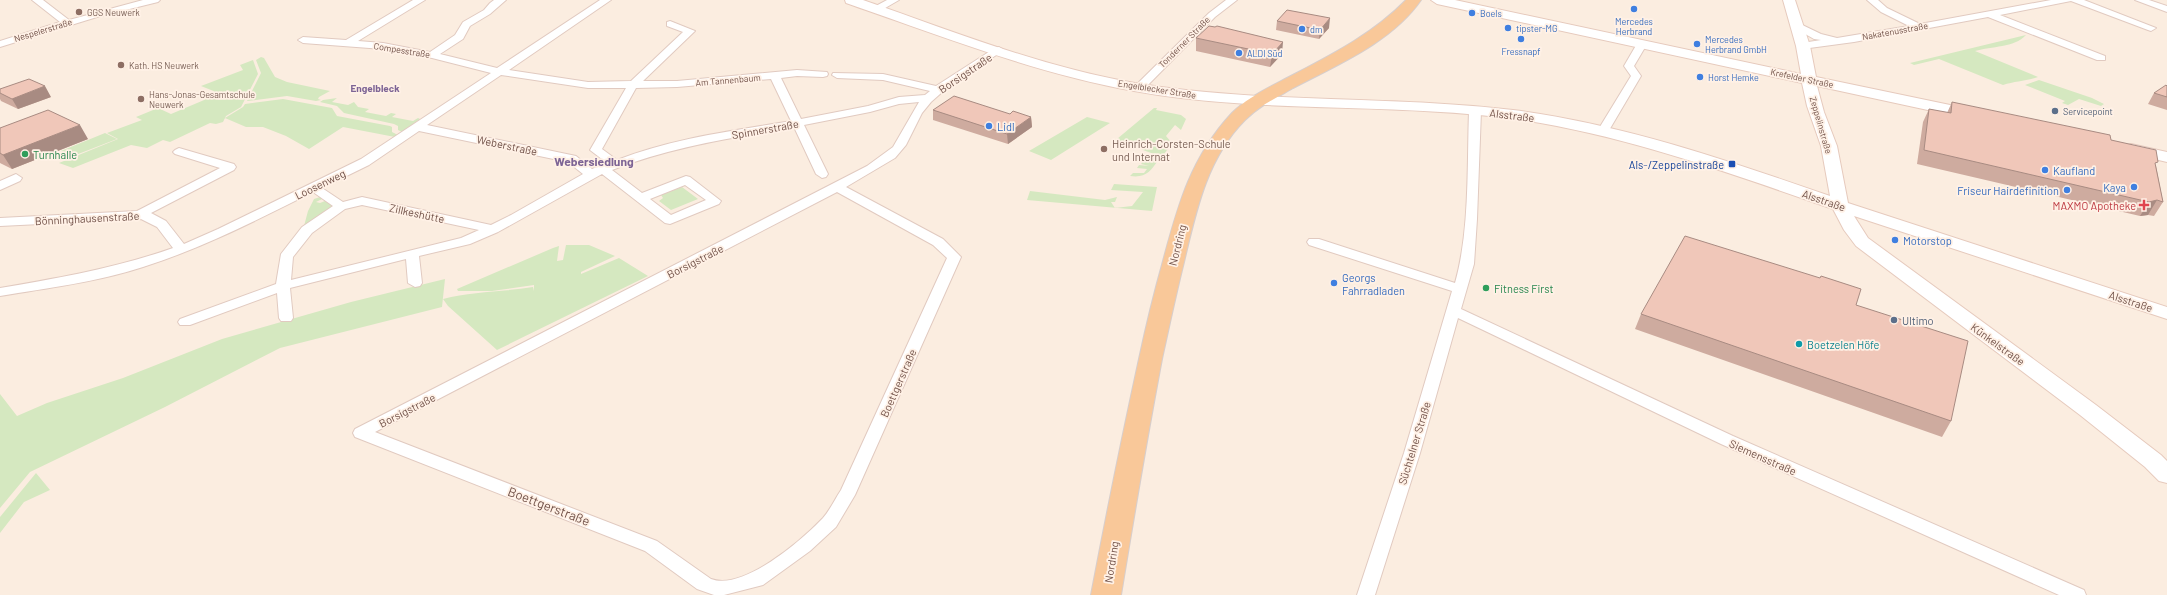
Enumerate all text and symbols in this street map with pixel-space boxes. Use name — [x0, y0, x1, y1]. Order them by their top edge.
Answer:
marker: Mercedes Herbrand — [1629, 4, 1639, 14]
marker: GGS Neuwerk — [74, 7, 84, 17]
place label: GGS Neuwerk — [87, 7, 140, 18]
marker: Boels — [1467, 8, 1477, 18]
place label: Boels — [1480, 8, 1502, 19]
street label: Tonderner Straße — [1156, 14, 1212, 70]
street label: Nespelerstraße — [13, 16, 74, 44]
place label: Mercedes Herbrand — [1615, 16, 1653, 37]
street label: Nakatenusstraße — [1861, 20, 1929, 42]
marker: tipster-MG — [1503, 23, 1513, 33]
place label: tipster-MG — [1516, 23, 1558, 34]
marker: dm — [1297, 24, 1307, 34]
place label: dm — [1310, 24, 1322, 35]
marker: Fressnapf — [1516, 34, 1526, 44]
place label: Mercedes Herbrand GmbH — [1705, 34, 1767, 55]
marker: Mercedes Herbrand GmbH — [1692, 39, 1702, 49]
street label: Compesstraße — [373, 40, 431, 60]
place label: Fressnapf — [1501, 46, 1541, 57]
marker: ALDI Süd — [1234, 48, 1244, 58]
place label: ALDI Süd — [1247, 48, 1282, 59]
street label: Borsigstraße — [936, 50, 994, 96]
marker: Kath. HS Neuwerk — [116, 60, 126, 70]
place label: Kath. HS Neuwerk — [129, 60, 199, 71]
street label: Krefelder Straße — [1770, 66, 1835, 90]
street label: Am Tannenbaum — [695, 72, 761, 88]
marker: Horst Hemke — [1695, 72, 1705, 82]
place label: Horst Hemke — [1708, 72, 1759, 83]
street label: Engelblecker Straße — [1117, 77, 1197, 101]
district label: Engelbleck — [350, 82, 400, 94]
place label: Hans-Jonas-Gesamtschule Neuwerk — [149, 89, 255, 110]
marker: Hans-Jonas-Gesamtschule Neuwerk — [136, 94, 146, 104]
street label: Zeppelinstraße — [1808, 95, 1834, 155]
street label: Alsstraße — [1489, 106, 1535, 124]
marker: Servicepoint — [2050, 106, 2060, 116]
place label: Servicepoint — [2063, 106, 2113, 117]
street label: Spinnerstraße — [730, 117, 800, 141]
place label: Lidl — [997, 120, 1015, 133]
marker: Lidl — [984, 121, 994, 131]
street label: Weberstraße — [476, 132, 539, 158]
place label: Heinrich-Corsten-Schule und Internat — [1112, 137, 1231, 163]
marker: Heinrich-Corsten-Schule und Internat — [1099, 144, 1109, 154]
place label: Turnhalle — [33, 148, 77, 161]
marker: Turnhalle — [20, 149, 30, 159]
district label: Webersiedlung — [554, 154, 634, 168]
place label: Als-/Zeppelinstraße — [1629, 158, 1724, 171]
marker: Als-/Zeppelinstraße — [1727, 159, 1737, 169]
place label: Kaufland — [2053, 164, 2095, 177]
marker: Kaufland — [2040, 165, 2050, 175]
street label: Loosenweg — [293, 166, 348, 202]
place label: Kaya — [2103, 181, 2126, 194]
marker: Kaya — [2129, 182, 2139, 192]
place label: Friseur Hairdefinition — [1957, 184, 2059, 197]
marker: Friseur Hairdefinition — [2062, 185, 2072, 195]
street label: Alsstraße — [1801, 186, 1848, 214]
place label: MAXMO Apotheke — [2053, 199, 2136, 212]
marker: MAXMO Apotheke — [2139, 200, 2149, 210]
street label: Zillkeshütte — [388, 201, 446, 225]
street label: Bönninghausenstraße — [34, 209, 140, 227]
street label: Nordring — [1166, 223, 1188, 267]
place label: Motorstop — [1903, 234, 1952, 247]
marker: Motorstop — [1890, 235, 1900, 245]
street label: Borsigstraße — [665, 241, 726, 281]
place label: Georgs Fahrradladen — [1342, 271, 1405, 297]
marker: Georgs Fahrradladen — [1329, 278, 1339, 288]
place label: Fitness First — [1494, 282, 1554, 295]
marker: Fitness First — [1481, 283, 1491, 293]
street label: Alsstraße — [2107, 288, 2155, 314]
place label: Ultimo — [1902, 314, 1933, 327]
marker: Ultimo — [1889, 315, 1899, 325]
street label: Künkelstraße — [1969, 320, 2027, 368]
place label: Boetzelen Höfe — [1807, 338, 1879, 351]
marker: Boetzelen Höfe — [1794, 339, 1804, 349]
street label: Boettgerstraße — [877, 347, 919, 419]
street label: Borsigstraße — [377, 390, 438, 430]
street label: Süchtelner Straße — [1395, 400, 1433, 486]
street label: Siemensstraße — [1728, 436, 1799, 478]
street label: Boettgerstraße — [506, 483, 592, 529]
street label: Nordring — [1101, 540, 1121, 584]

